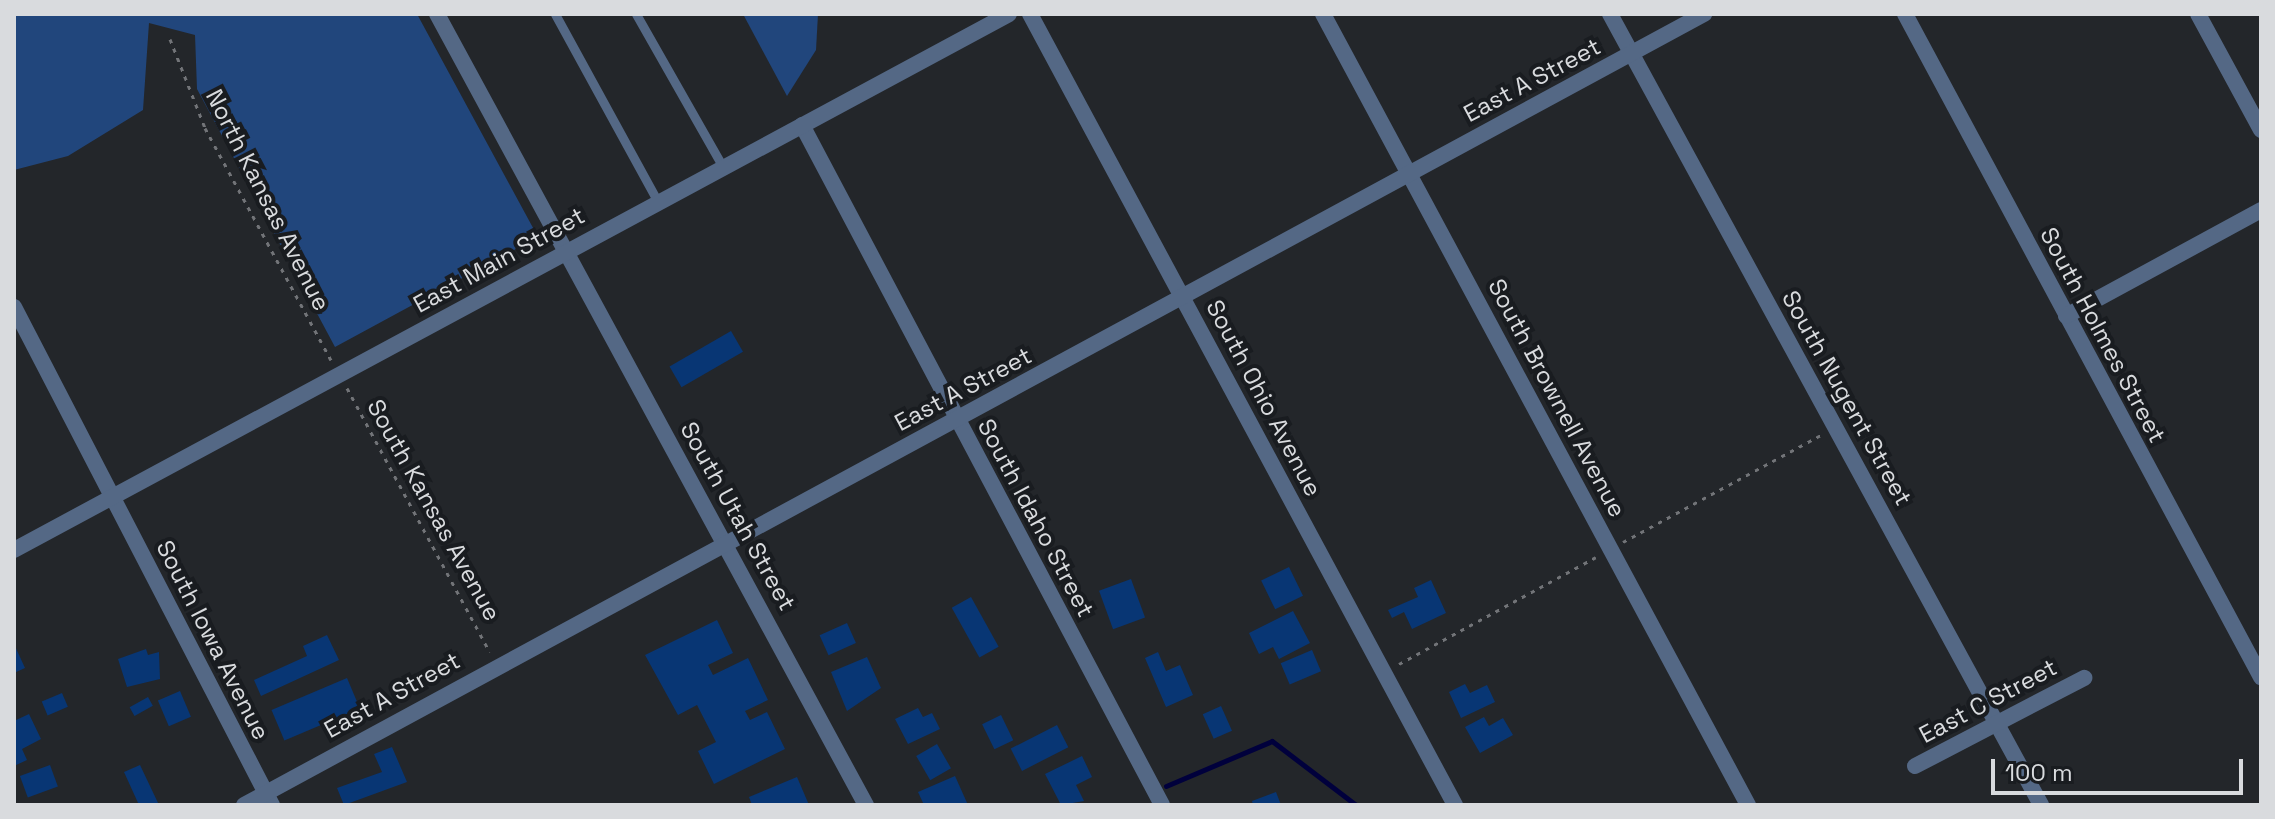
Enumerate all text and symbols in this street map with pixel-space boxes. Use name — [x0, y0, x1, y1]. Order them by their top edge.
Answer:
street label: East A Street — [1458, 32, 1606, 128]
street label: North Kansas Avenue — [200, 84, 336, 316]
street label: East Main Street — [408, 201, 590, 319]
street label: South Holmes Street — [2034, 222, 2172, 448]
street label: South Brownell Avenue — [1482, 274, 1632, 522]
street label: South Nugent Street — [1776, 285, 1918, 511]
street label: South Ohio Avenue — [1200, 295, 1328, 501]
street label: East A Street — [889, 341, 1037, 437]
street label: South Kansas Avenue — [361, 394, 507, 626]
street label: South Idaho Street — [972, 414, 1100, 622]
street label: South Utah Street — [674, 417, 802, 615]
street label: South Iowa Avenue — [150, 535, 276, 745]
street label: East A Street — [319, 646, 465, 744]
street label: East C Street — [1914, 653, 2062, 749]
scale bar — [1995, 743, 2247, 793]
text: 100 m — [2005, 757, 2073, 788]

